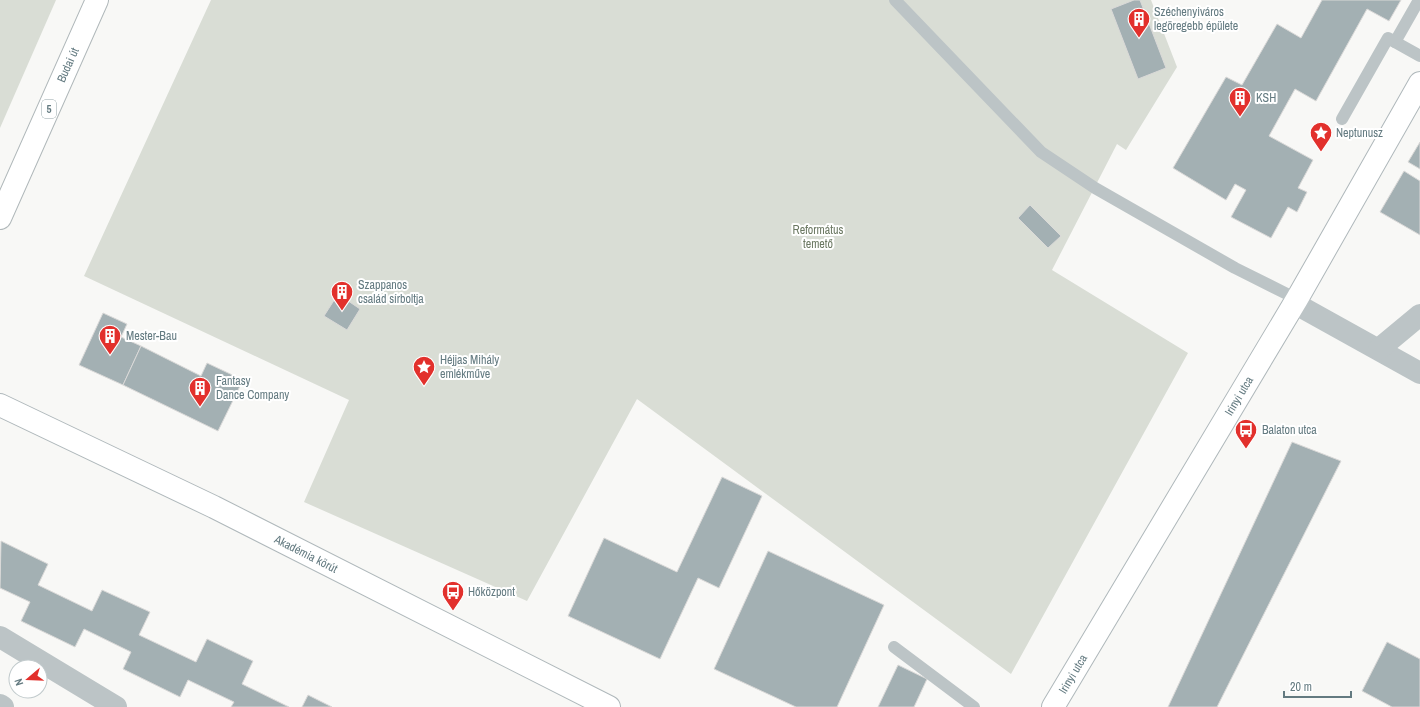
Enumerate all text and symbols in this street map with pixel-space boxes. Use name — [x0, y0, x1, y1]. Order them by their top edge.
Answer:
place label: Széchenyiváros legöregebb épülete — [1154, 4, 1238, 34]
building icon: Széchenyiváros legöregebb épülete — [1126, 6, 1152, 39]
street label: Budai út — [53, 45, 83, 85]
building icon: KSH — [1227, 85, 1253, 118]
place label: KSH — [1256, 90, 1276, 106]
road number: 5 — [42, 100, 56, 118]
place icon: Neptunusz — [1308, 120, 1334, 153]
place label: Neptunusz — [1336, 125, 1383, 141]
park label: Református temető — [793, 222, 844, 252]
place label: Szappanos család sírboltja — [358, 277, 424, 307]
building icon: Szappanos család sírboltja — [329, 279, 355, 312]
building icon: Mester-Bau — [97, 323, 123, 356]
place label: Mester-Bau — [126, 328, 177, 344]
place label: Héjjas Mihály emlékműve — [440, 352, 499, 382]
place icon: Héjjas Mihály emlékműve — [411, 354, 437, 387]
place label: Fantasy Dance Company — [216, 373, 289, 403]
street label: Irinyi utca — [1221, 373, 1257, 419]
building icon: Fantasy Dance Company — [187, 375, 213, 408]
bus stop icon: Balaton utca — [1233, 417, 1259, 450]
place label: Balaton utca — [1262, 422, 1317, 438]
street label: Akadémia körút — [271, 531, 341, 577]
bus stop icon: Hőközpont — [440, 579, 466, 612]
place label: Hőközpont — [468, 584, 515, 600]
street label: Irinyi utca — [1055, 651, 1091, 697]
north arrow — [8, 659, 48, 699]
scale bar — [1284, 673, 1351, 699]
text: N — [11, 677, 26, 688]
text: 20 m — [1290, 679, 1312, 695]

